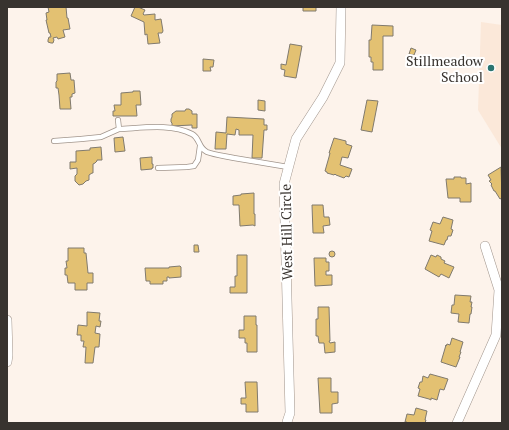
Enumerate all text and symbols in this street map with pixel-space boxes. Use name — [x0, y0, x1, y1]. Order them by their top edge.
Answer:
place label: Stillmeadow School — [406, 51, 484, 86]
marker: Stillmeadow School — [486, 63, 496, 73]
street label: West Hill Circle — [276, 184, 296, 280]

